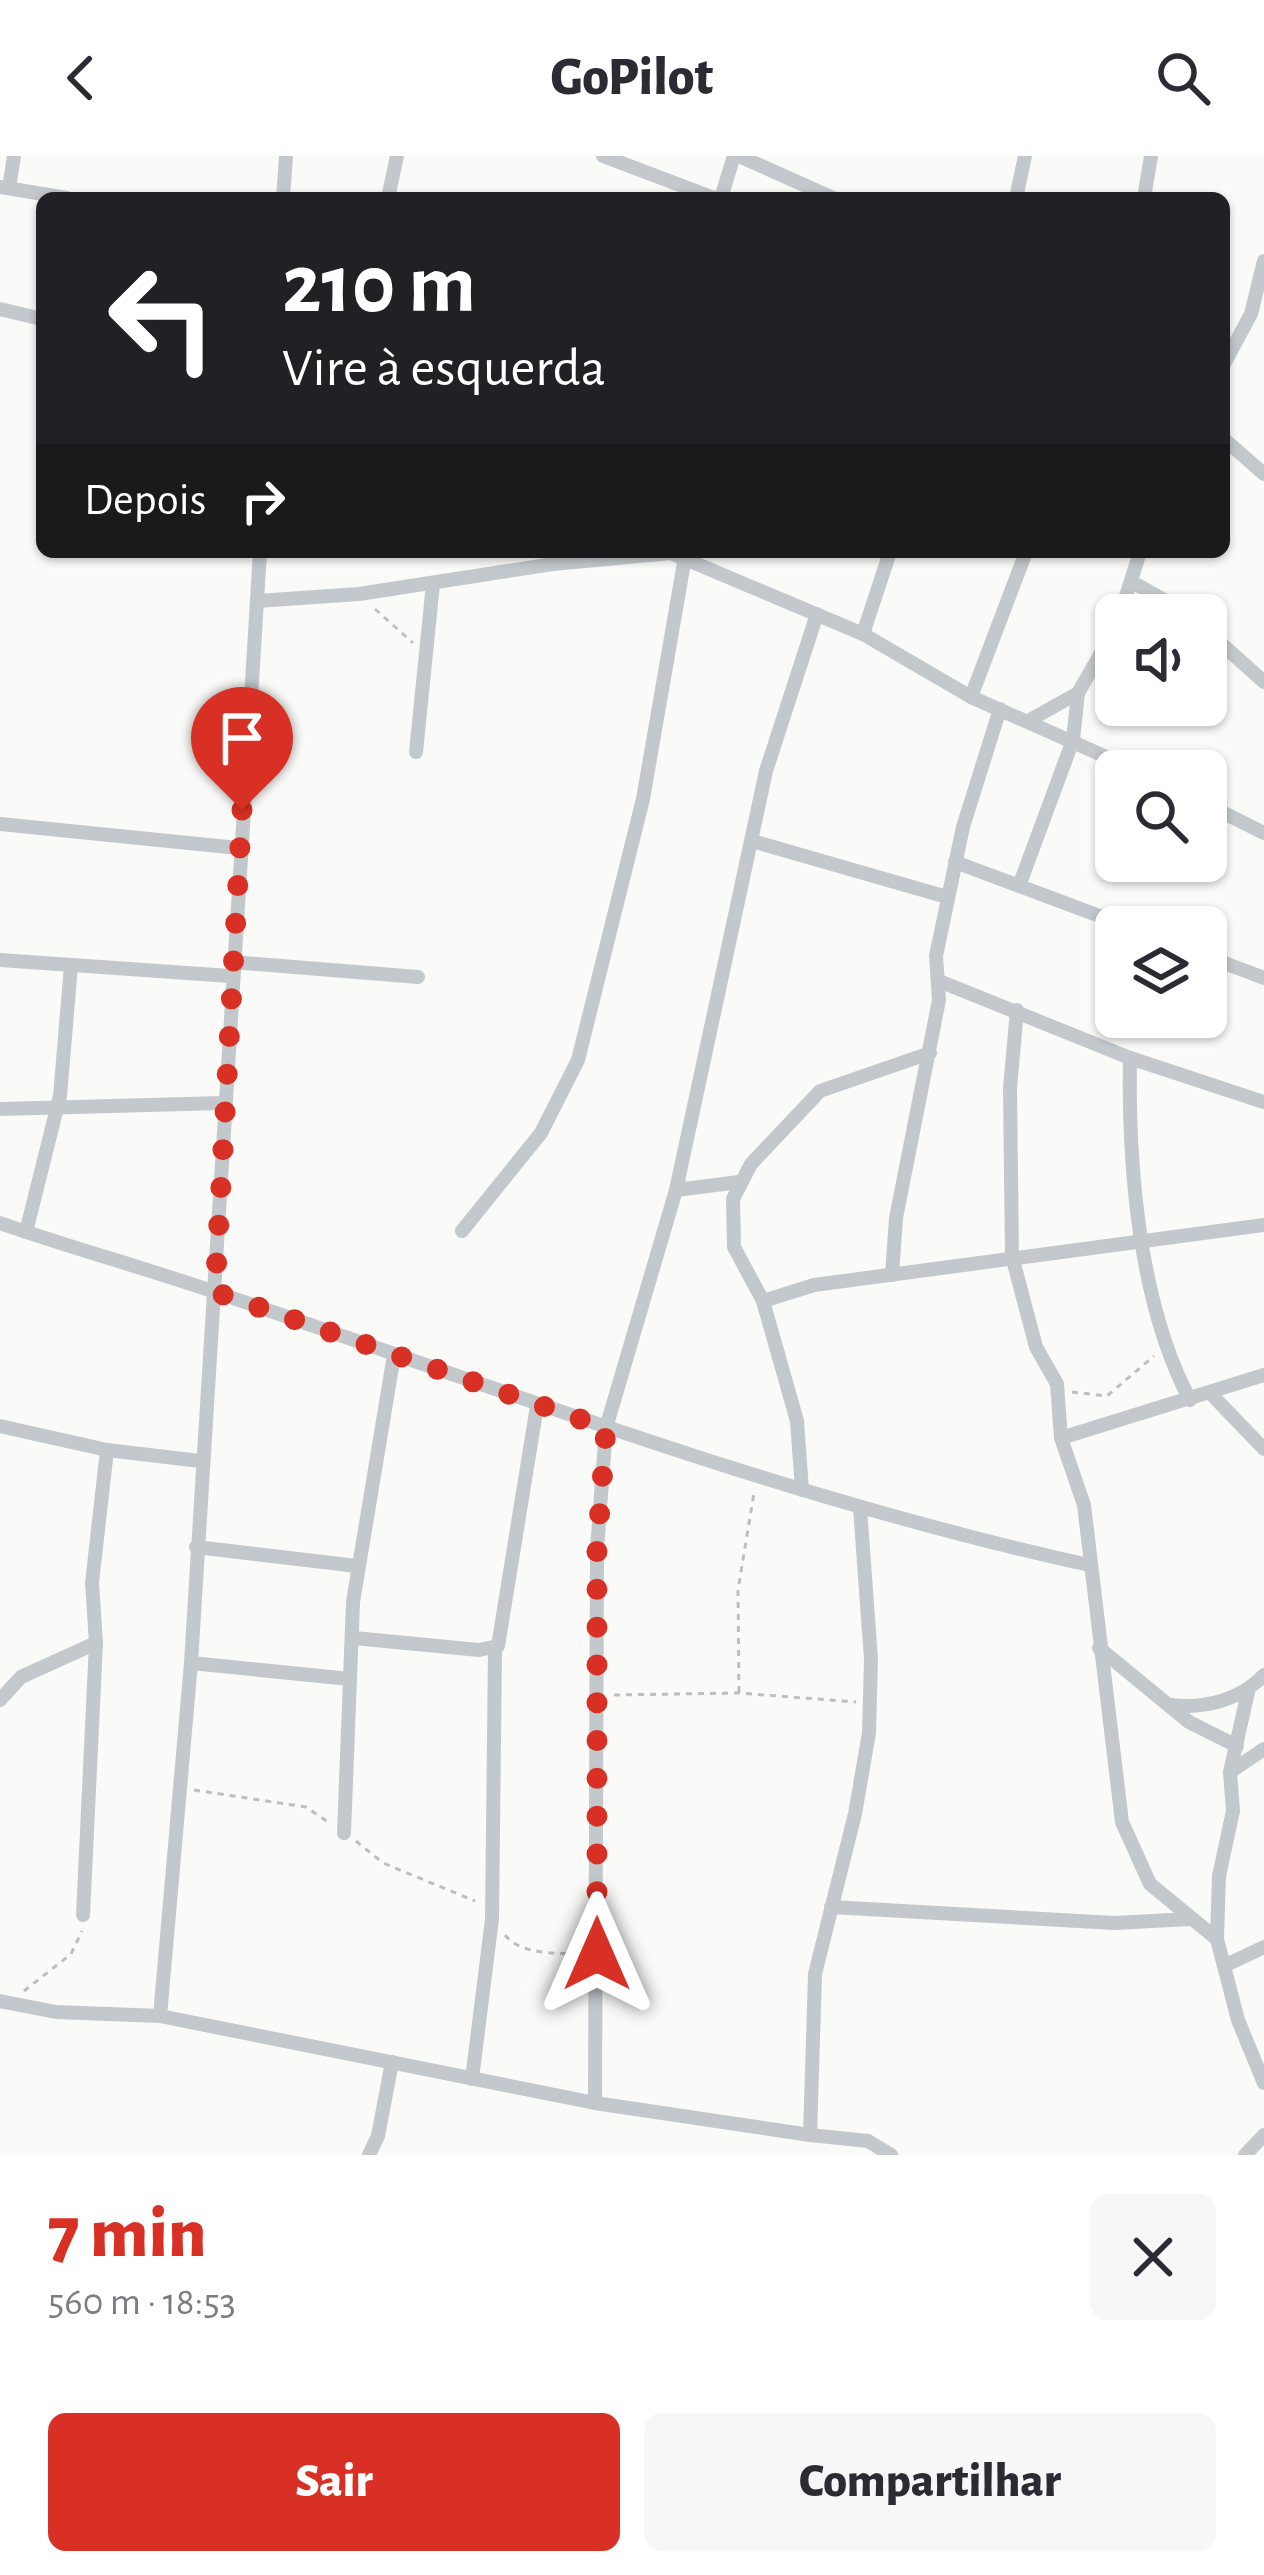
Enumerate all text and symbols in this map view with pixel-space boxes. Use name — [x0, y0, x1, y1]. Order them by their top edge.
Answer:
icon: back — [48, 45, 114, 111]
icon: search — [1150, 45, 1216, 111]
text: GoPilot — [551, 51, 713, 105]
icon: left — [84, 240, 240, 396]
text: 210 m — [282, 244, 476, 328]
text: Vire à esquerda — [282, 342, 606, 396]
icon: right — [230, 468, 296, 534]
text: Depois — [84, 478, 206, 523]
map controls — [1095, 594, 1227, 1038]
button: sound — [1095, 594, 1227, 726]
pin — [191, 687, 293, 810]
icon: arrive — [209, 705, 275, 771]
button: search — [1095, 750, 1227, 882]
button: layers — [1095, 906, 1227, 1038]
position arrow — [534, 1891, 660, 2017]
button: close — [1090, 2194, 1216, 2320]
text: 7 min — [48, 2198, 206, 2270]
text: 560 m · 18:53 — [48, 2283, 236, 2322]
button: Sair — [48, 2413, 620, 2551]
button: Compartilhar — [644, 2413, 1216, 2551]

